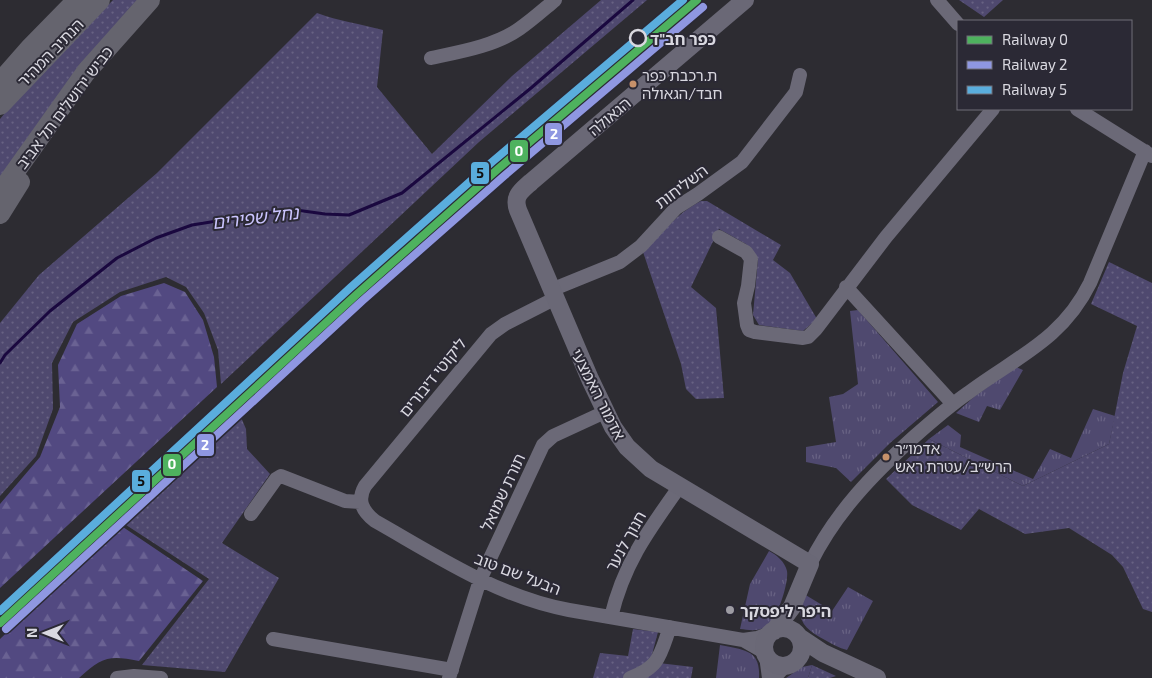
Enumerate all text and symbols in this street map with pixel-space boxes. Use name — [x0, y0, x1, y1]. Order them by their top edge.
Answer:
street label: הנתיב המהיר — [13, 14, 87, 90]
legend — [957, 20, 1132, 110]
marker: כפר חב"ד — [629, 29, 647, 47]
place label: כפר חב"ד — [650, 29, 716, 48]
text: Railway 0 — [1002, 30, 1068, 48]
street label: כביש ירושלים תל אביב — [12, 42, 116, 172]
text: Railway 2 — [1002, 55, 1067, 73]
place label: ת.רכבת כפר חבד/הגאולה — [642, 66, 722, 102]
marker: ת.רכבת כפר חבד/הגאולה — [628, 79, 638, 89]
text: Railway 5 — [1002, 80, 1067, 98]
street label: הגאולה — [584, 93, 634, 139]
line badge: 2 — [544, 122, 563, 146]
text: 2 — [550, 125, 558, 142]
line badge: 0 — [509, 139, 529, 163]
text: 0 — [515, 142, 524, 159]
street label: השליחות — [651, 160, 711, 212]
line badge: 5 — [470, 161, 490, 185]
text: 5 — [476, 164, 484, 181]
water label: נחל שפירים — [210, 201, 301, 233]
street label: ליקוטי דיבורים — [394, 334, 470, 420]
street label: אדמור האמצעי — [568, 345, 630, 443]
line badge: 2 — [196, 433, 215, 457]
text: 2 — [201, 436, 209, 453]
place label: אדמו״ר הרש״ב/עטרת ראש — [895, 439, 1012, 475]
street label: תורת שמואל — [476, 450, 528, 534]
marker: אדמו״ר הרש״ב/עטרת ראש — [881, 452, 891, 462]
line badge: 0 — [162, 453, 182, 477]
text: 0 — [168, 455, 177, 472]
line badge: 5 — [131, 469, 151, 493]
text: 5 — [137, 472, 145, 489]
street label: חנוך לנער — [601, 508, 649, 574]
street label: הבעל שם טוב — [472, 548, 564, 598]
place label: היפר ליפסקר — [740, 601, 831, 620]
marker: היפר ליפסקר — [724, 604, 736, 616]
north arrow — [20, 608, 70, 658]
text: N — [23, 628, 40, 638]

